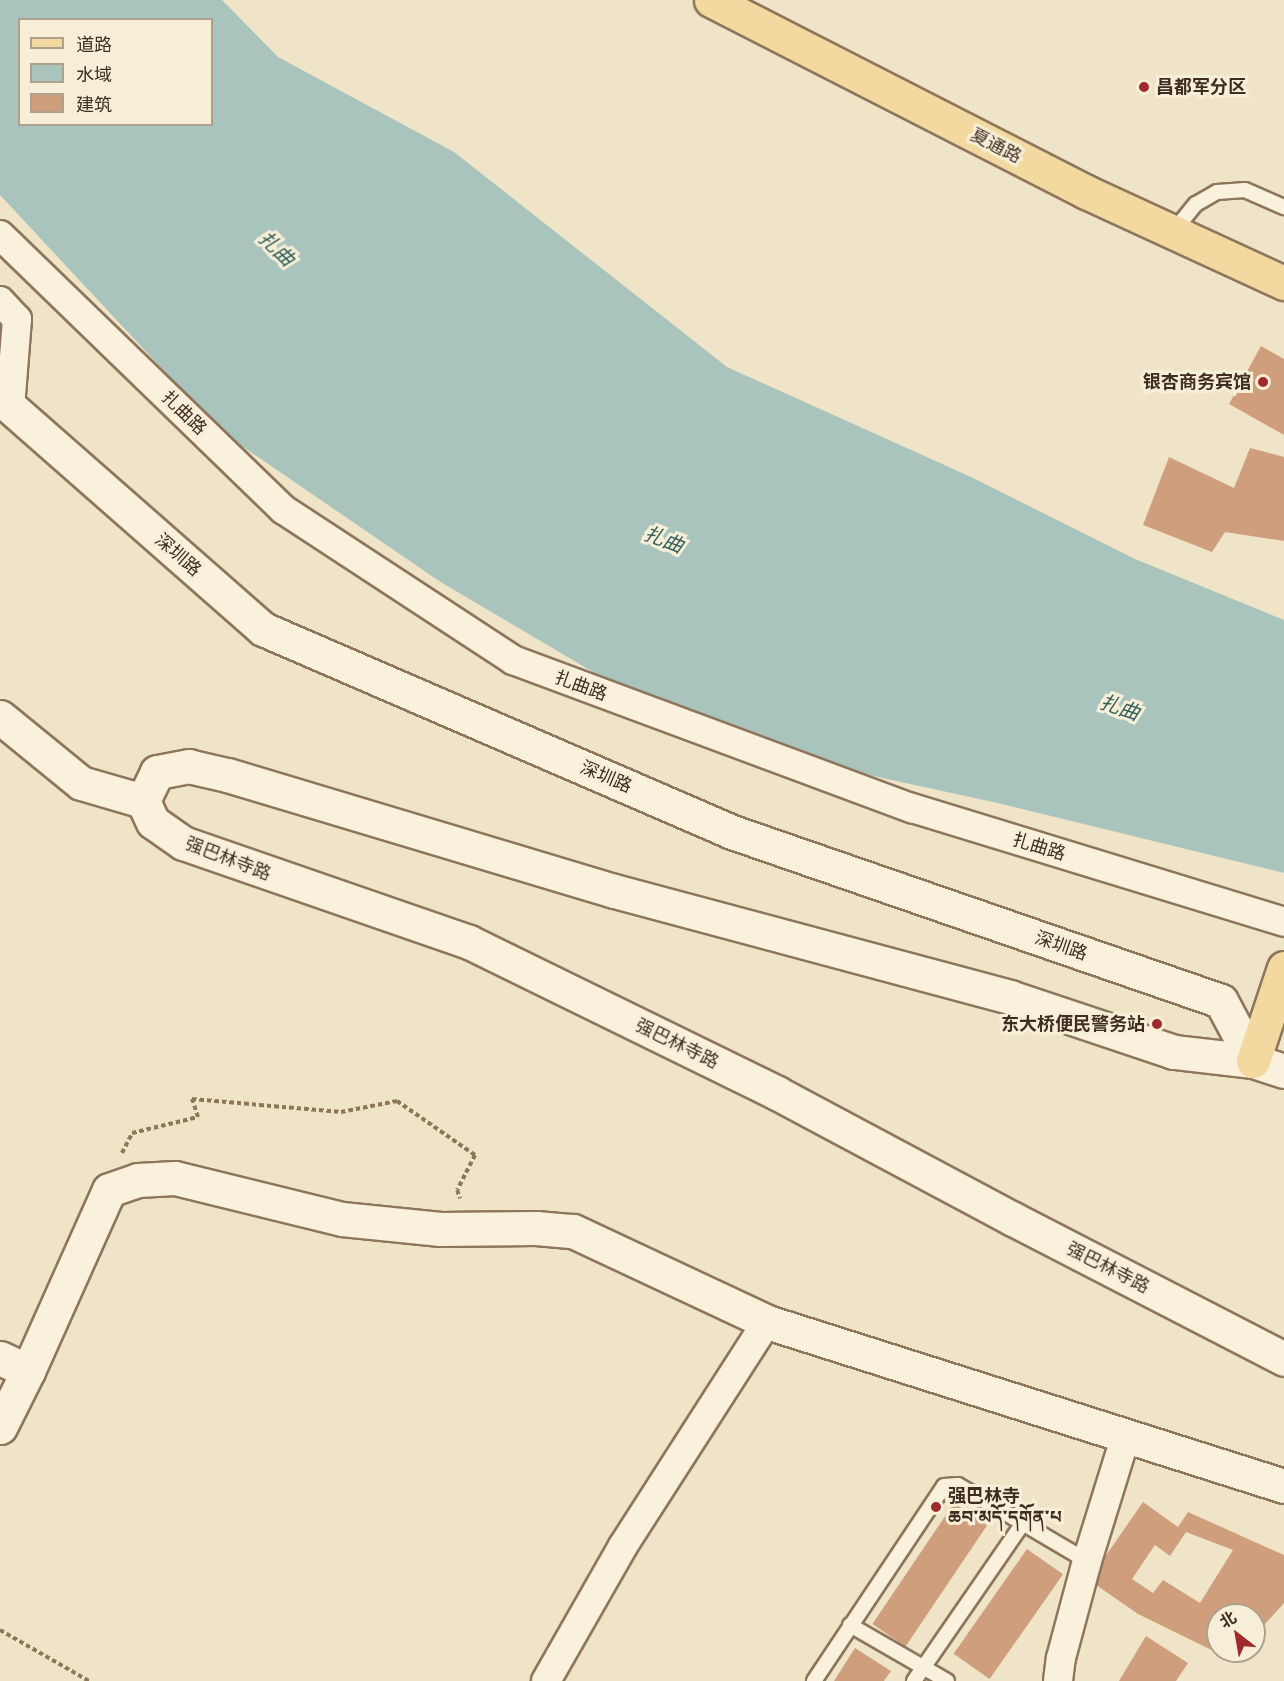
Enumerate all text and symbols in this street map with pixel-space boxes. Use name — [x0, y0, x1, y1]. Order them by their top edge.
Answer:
legend — [18, 18, 213, 126]
text: 道路 — [76, 33, 112, 56]
text: 水域 — [76, 63, 112, 86]
place label: 昌都军分区 — [1156, 76, 1246, 98]
marker: 昌都军分区 — [1137, 80, 1151, 94]
text: 建筑 — [76, 93, 112, 116]
street label: 夏通路 — [967, 124, 1025, 168]
water label: 扎曲 — [254, 225, 300, 271]
place label: 银杏商务宾馆 — [1143, 371, 1251, 393]
marker: 银杏商务宾馆 — [1256, 375, 1270, 389]
street label: 扎曲路 — [157, 386, 211, 440]
water label: 扎曲 — [641, 521, 687, 557]
street label: 深圳路 — [151, 529, 205, 581]
street label: 扎曲路 — [552, 667, 610, 705]
water label: 扎曲 — [1097, 689, 1143, 725]
street label: 深圳路 — [577, 757, 635, 797]
street label: 扎曲路 — [1010, 829, 1068, 865]
street label: 强巴林寺路 — [182, 833, 274, 885]
street label: 深圳路 — [1032, 927, 1090, 965]
place label: 东大桥便民警务站 — [1001, 1013, 1145, 1035]
street label: 强巴林寺路 — [632, 1015, 722, 1073]
marker: 东大桥便民警务站 — [1150, 1017, 1164, 1031]
street label: 强巴林寺路 — [1063, 1238, 1153, 1298]
place label: 强巴林寺 ཆབ་མདོ་དགོན་པ — [948, 1486, 1062, 1528]
marker: 强巴林寺 ཆབ་མདོ་དགོན་པ — [929, 1500, 943, 1514]
north arrow — [1206, 1603, 1266, 1663]
text: 北 — [1216, 1607, 1240, 1632]

